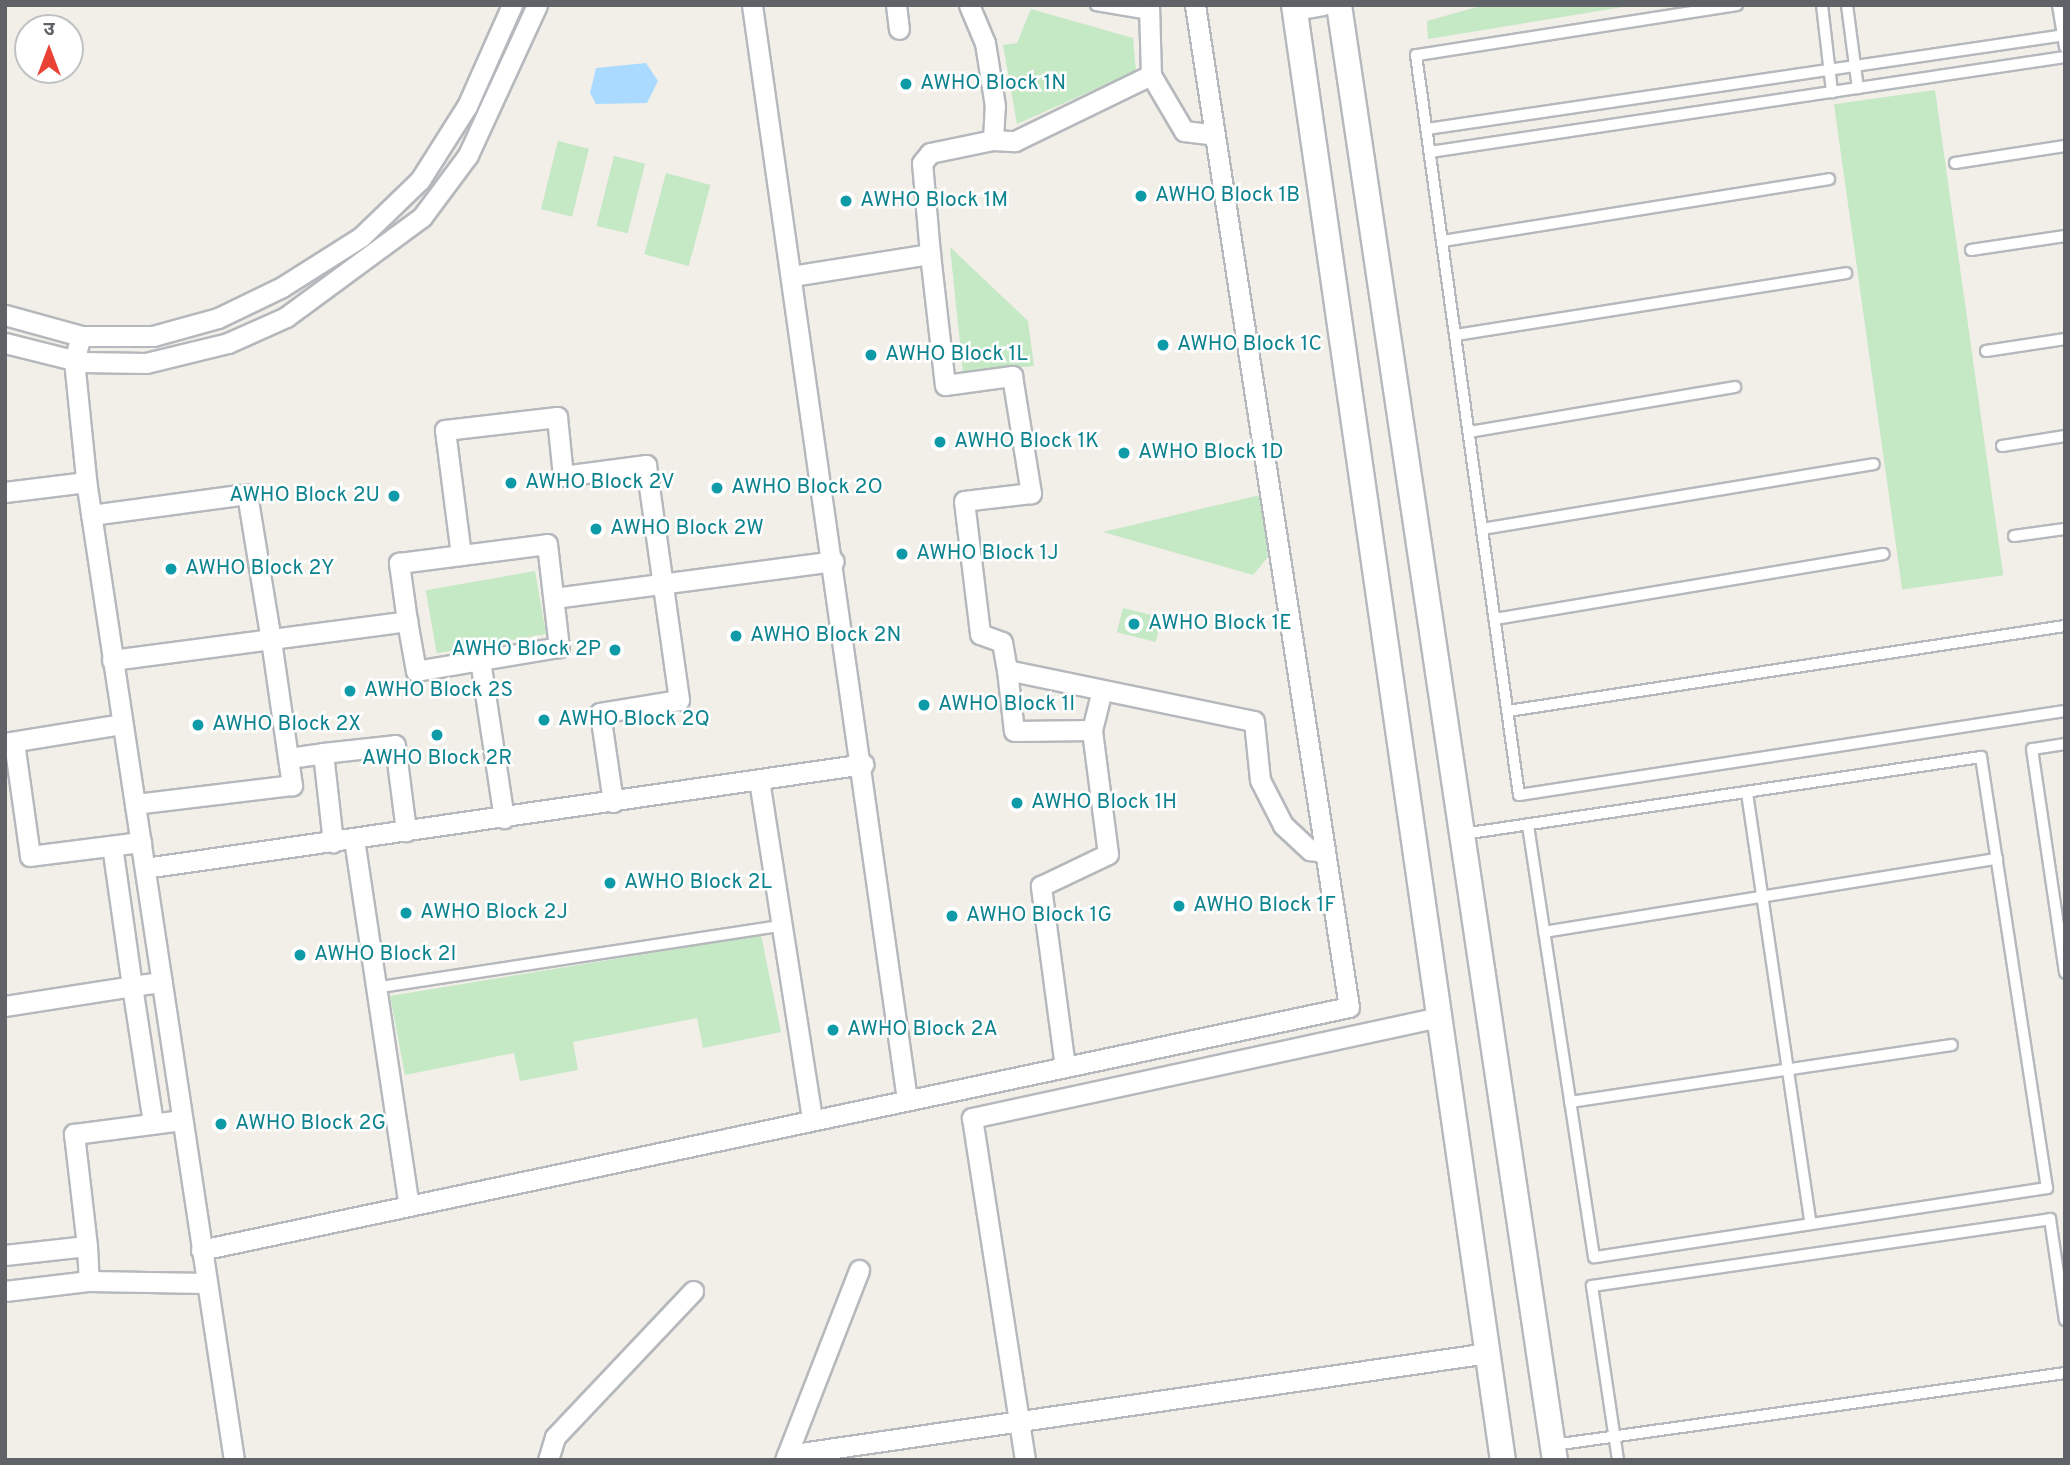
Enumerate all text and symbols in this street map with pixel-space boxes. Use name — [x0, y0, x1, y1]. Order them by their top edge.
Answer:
north arrow — [14, 14, 84, 84]
text: उ — [43, 18, 55, 42]
place label: AWHO Block 1N — [920, 71, 1066, 97]
marker: AWHO Block 1N — [898, 76, 914, 92]
place label: AWHO Block 1B — [1155, 183, 1300, 209]
place label: AWHO Block 1M — [860, 188, 1008, 214]
marker: AWHO Block 1B — [1133, 188, 1149, 204]
marker: AWHO Block 1M — [838, 193, 854, 209]
place label: AWHO Block 1C — [1177, 332, 1322, 358]
marker: AWHO Block 1C — [1155, 337, 1171, 353]
place label: AWHO Block 1L — [885, 342, 1028, 368]
marker: AWHO Block 1L — [863, 347, 879, 363]
place label: AWHO Block 1K — [954, 429, 1099, 455]
marker: AWHO Block 1K — [932, 434, 948, 450]
place label: AWHO Block 1D — [1138, 440, 1284, 466]
marker: AWHO Block 1D — [1116, 445, 1132, 461]
place label: AWHO Block 2V — [525, 470, 675, 496]
marker: AWHO Block 2V — [503, 475, 519, 491]
place label: AWHO Block 2O — [731, 475, 883, 501]
marker: AWHO Block 2O — [709, 480, 725, 496]
place label: AWHO Block 2U — [229, 483, 380, 509]
marker: AWHO Block 2U — [386, 488, 402, 504]
place label: AWHO Block 2W — [610, 516, 764, 542]
marker: AWHO Block 2W — [588, 521, 604, 537]
place label: AWHO Block 1J — [916, 541, 1059, 567]
marker: AWHO Block 1J — [894, 546, 910, 562]
place label: AWHO Block 2Y — [185, 556, 334, 582]
marker: AWHO Block 2Y — [163, 561, 179, 577]
place label: AWHO Block 1E — [1148, 611, 1292, 637]
marker: AWHO Block 1E — [1126, 616, 1142, 632]
place label: AWHO Block 2N — [750, 623, 901, 649]
marker: AWHO Block 2N — [728, 628, 744, 644]
place label: AWHO Block 2P — [451, 637, 601, 663]
marker: AWHO Block 2P — [607, 642, 623, 658]
place label: AWHO Block 2S — [364, 678, 513, 704]
marker: AWHO Block 2S — [342, 683, 358, 699]
place label: AWHO Block 1I — [938, 692, 1075, 718]
marker: AWHO Block 1I — [916, 697, 932, 713]
place label: AWHO Block 2Q — [558, 707, 710, 733]
place label: AWHO Block 2X — [212, 712, 361, 738]
marker: AWHO Block 2Q — [536, 712, 552, 728]
marker: AWHO Block 2X — [190, 717, 206, 733]
marker: AWHO Block 2R — [429, 727, 445, 743]
place label: AWHO Block 2R — [362, 746, 512, 772]
place label: AWHO Block 1H — [1031, 790, 1177, 816]
marker: AWHO Block 1H — [1009, 795, 1025, 811]
place label: AWHO Block 2L — [624, 870, 772, 896]
marker: AWHO Block 2L — [602, 875, 618, 891]
place label: AWHO Block 1F — [1193, 893, 1336, 919]
marker: AWHO Block 1F — [1171, 898, 1187, 914]
place label: AWHO Block 2J — [420, 900, 568, 926]
place label: AWHO Block 1G — [966, 903, 1112, 929]
marker: AWHO Block 2J — [398, 905, 414, 921]
marker: AWHO Block 1G — [944, 908, 960, 924]
place label: AWHO Block 2I — [314, 942, 456, 968]
marker: AWHO Block 2I — [292, 947, 308, 963]
place label: AWHO Block 2A — [847, 1017, 998, 1043]
marker: AWHO Block 2A — [825, 1022, 841, 1038]
place label: AWHO Block 2G — [235, 1111, 386, 1137]
marker: AWHO Block 2G — [213, 1116, 229, 1132]

